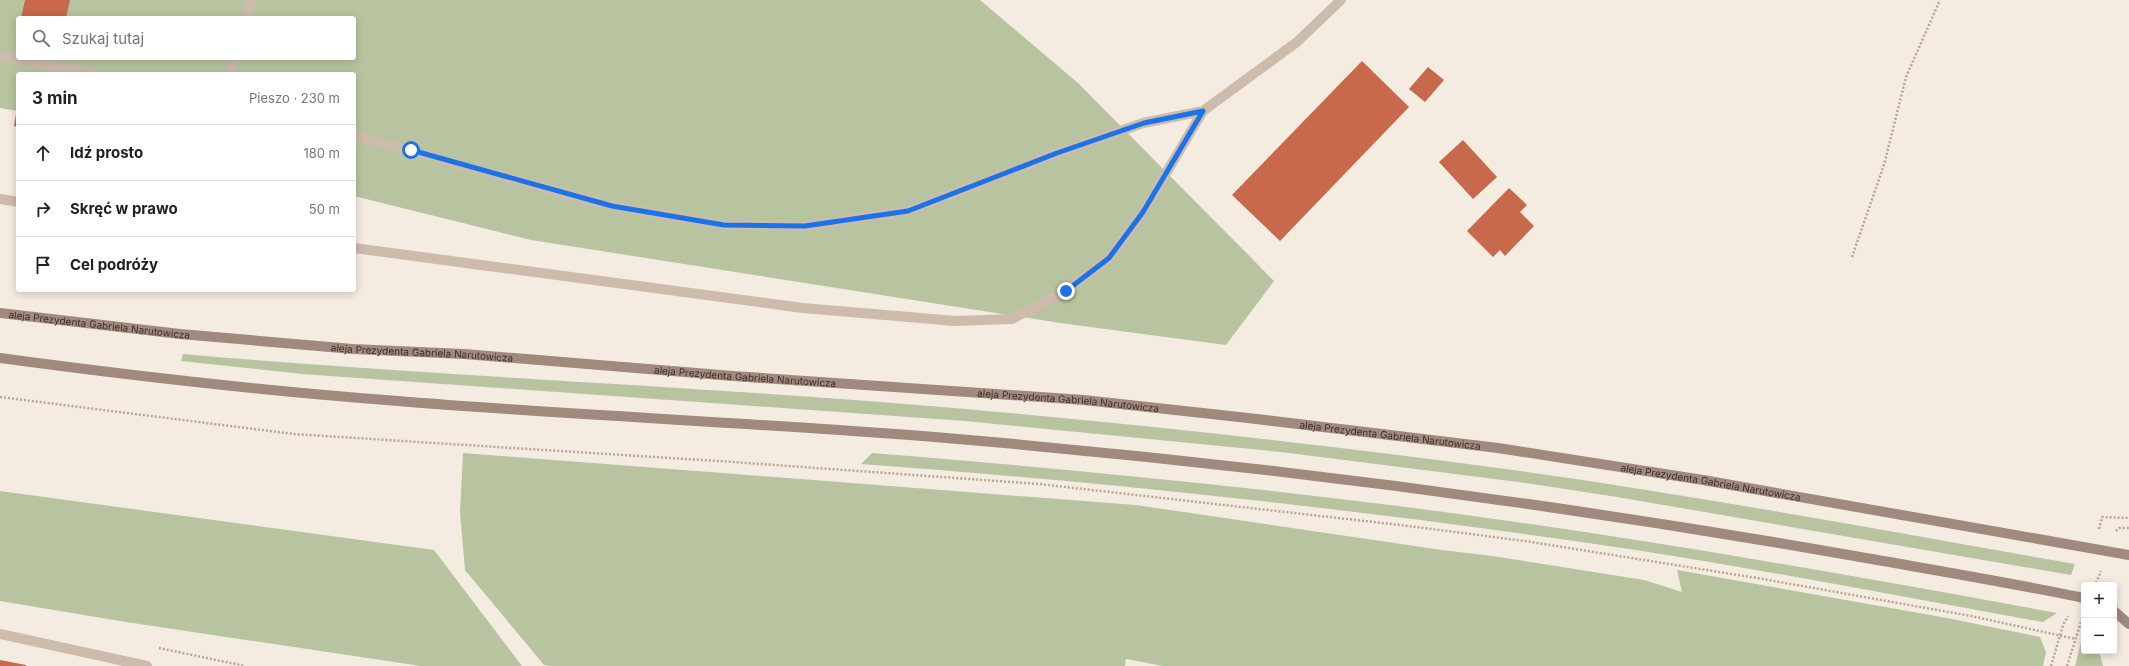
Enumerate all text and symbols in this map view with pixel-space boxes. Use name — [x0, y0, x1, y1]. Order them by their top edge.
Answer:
search box — [16, 16, 356, 60]
icon: search — [30, 27, 52, 49]
text: Szukaj tutaj — [62, 29, 144, 48]
text: 3 min — [32, 88, 78, 108]
text: Pieszo · 230 m — [249, 90, 340, 106]
route start — [402, 141, 420, 159]
icon: ahead — [32, 142, 54, 164]
text: Idź prosto — [70, 143, 143, 162]
text: 180 m — [303, 145, 340, 161]
icon: right — [32, 198, 54, 220]
text: Skręć w prawo — [70, 199, 178, 218]
text: 50 m — [309, 201, 340, 217]
icon: arrive — [32, 254, 54, 276]
text: Cel podróży — [70, 255, 158, 274]
route end — [1057, 282, 1075, 300]
street label: aleja Prezydenta Gabriela Narutowicza — [8, 308, 191, 341]
street label: aleja Prezydenta Gabriela Narutowicza — [330, 341, 514, 364]
street label: aleja Prezydenta Gabriela Narutowicza — [654, 364, 837, 389]
street label: aleja Prezydenta Gabriela Narutowicza — [977, 387, 1160, 414]
street label: aleja Prezydenta Gabriela Narutowicza — [1299, 418, 1482, 452]
street label: aleja Prezydenta Gabriela Narutowicza — [1620, 461, 1802, 503]
map controls — [2081, 582, 2117, 654]
button: + — [2081, 582, 2117, 618]
button: − — [2081, 618, 2117, 654]

